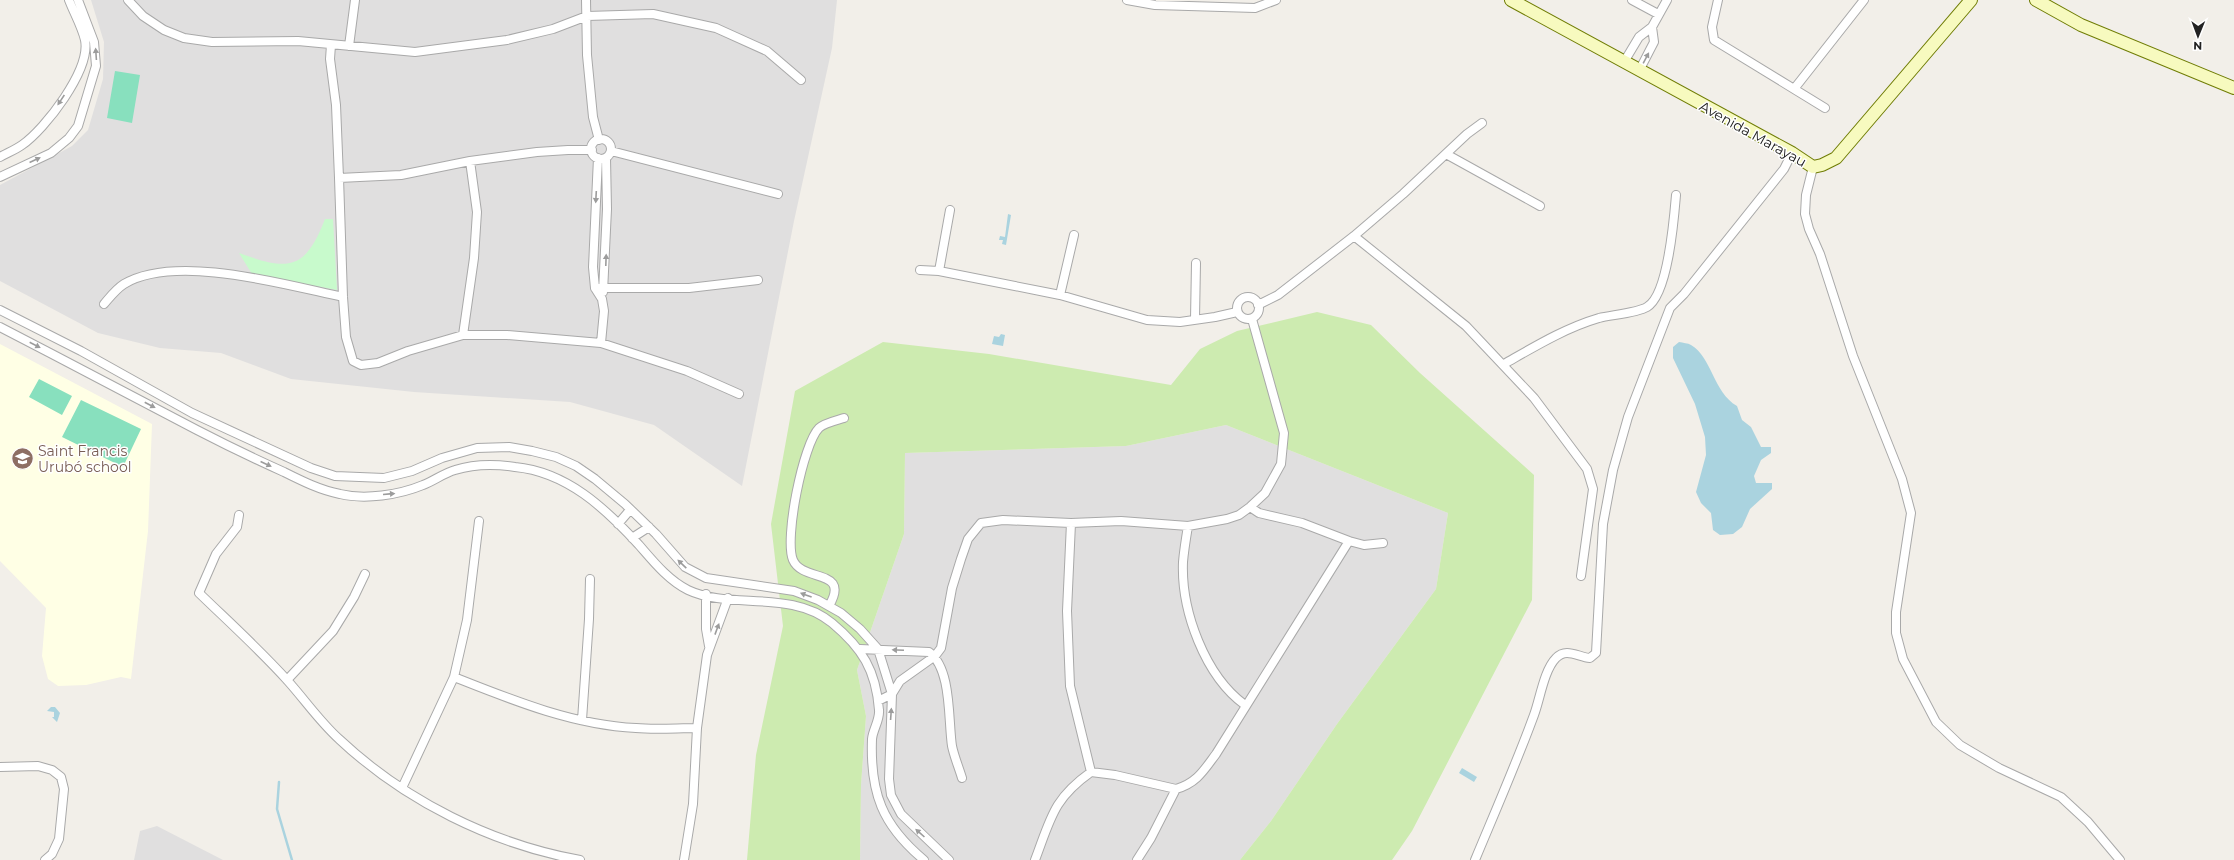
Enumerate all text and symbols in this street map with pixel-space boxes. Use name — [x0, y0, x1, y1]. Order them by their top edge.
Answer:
north arrow — [2178, 16, 2218, 56]
text: N — [2193, 39, 2202, 53]
one-way arrow — [92, 48, 99, 61]
one-way arrow — [1643, 52, 1649, 64]
one-way arrow — [57, 94, 65, 105]
street label: Avenida Marayau — [1696, 97, 1810, 171]
one-way arrow — [30, 157, 41, 163]
one-way arrow — [593, 191, 600, 203]
one-way arrow — [603, 253, 609, 266]
one-way arrow — [29, 342, 40, 348]
one-way arrow — [144, 402, 156, 408]
place label: Saint Francis Urubó school — [38, 442, 131, 476]
school or university icon: Saint Francis Urubó school — [9, 446, 35, 472]
one-way arrow — [260, 461, 271, 467]
one-way arrow — [383, 490, 395, 497]
one-way arrow — [677, 559, 687, 569]
one-way arrow — [799, 592, 811, 598]
one-way arrow — [714, 623, 720, 635]
one-way arrow — [891, 647, 904, 653]
one-way arrow — [888, 708, 895, 720]
one-way arrow — [915, 829, 925, 838]

